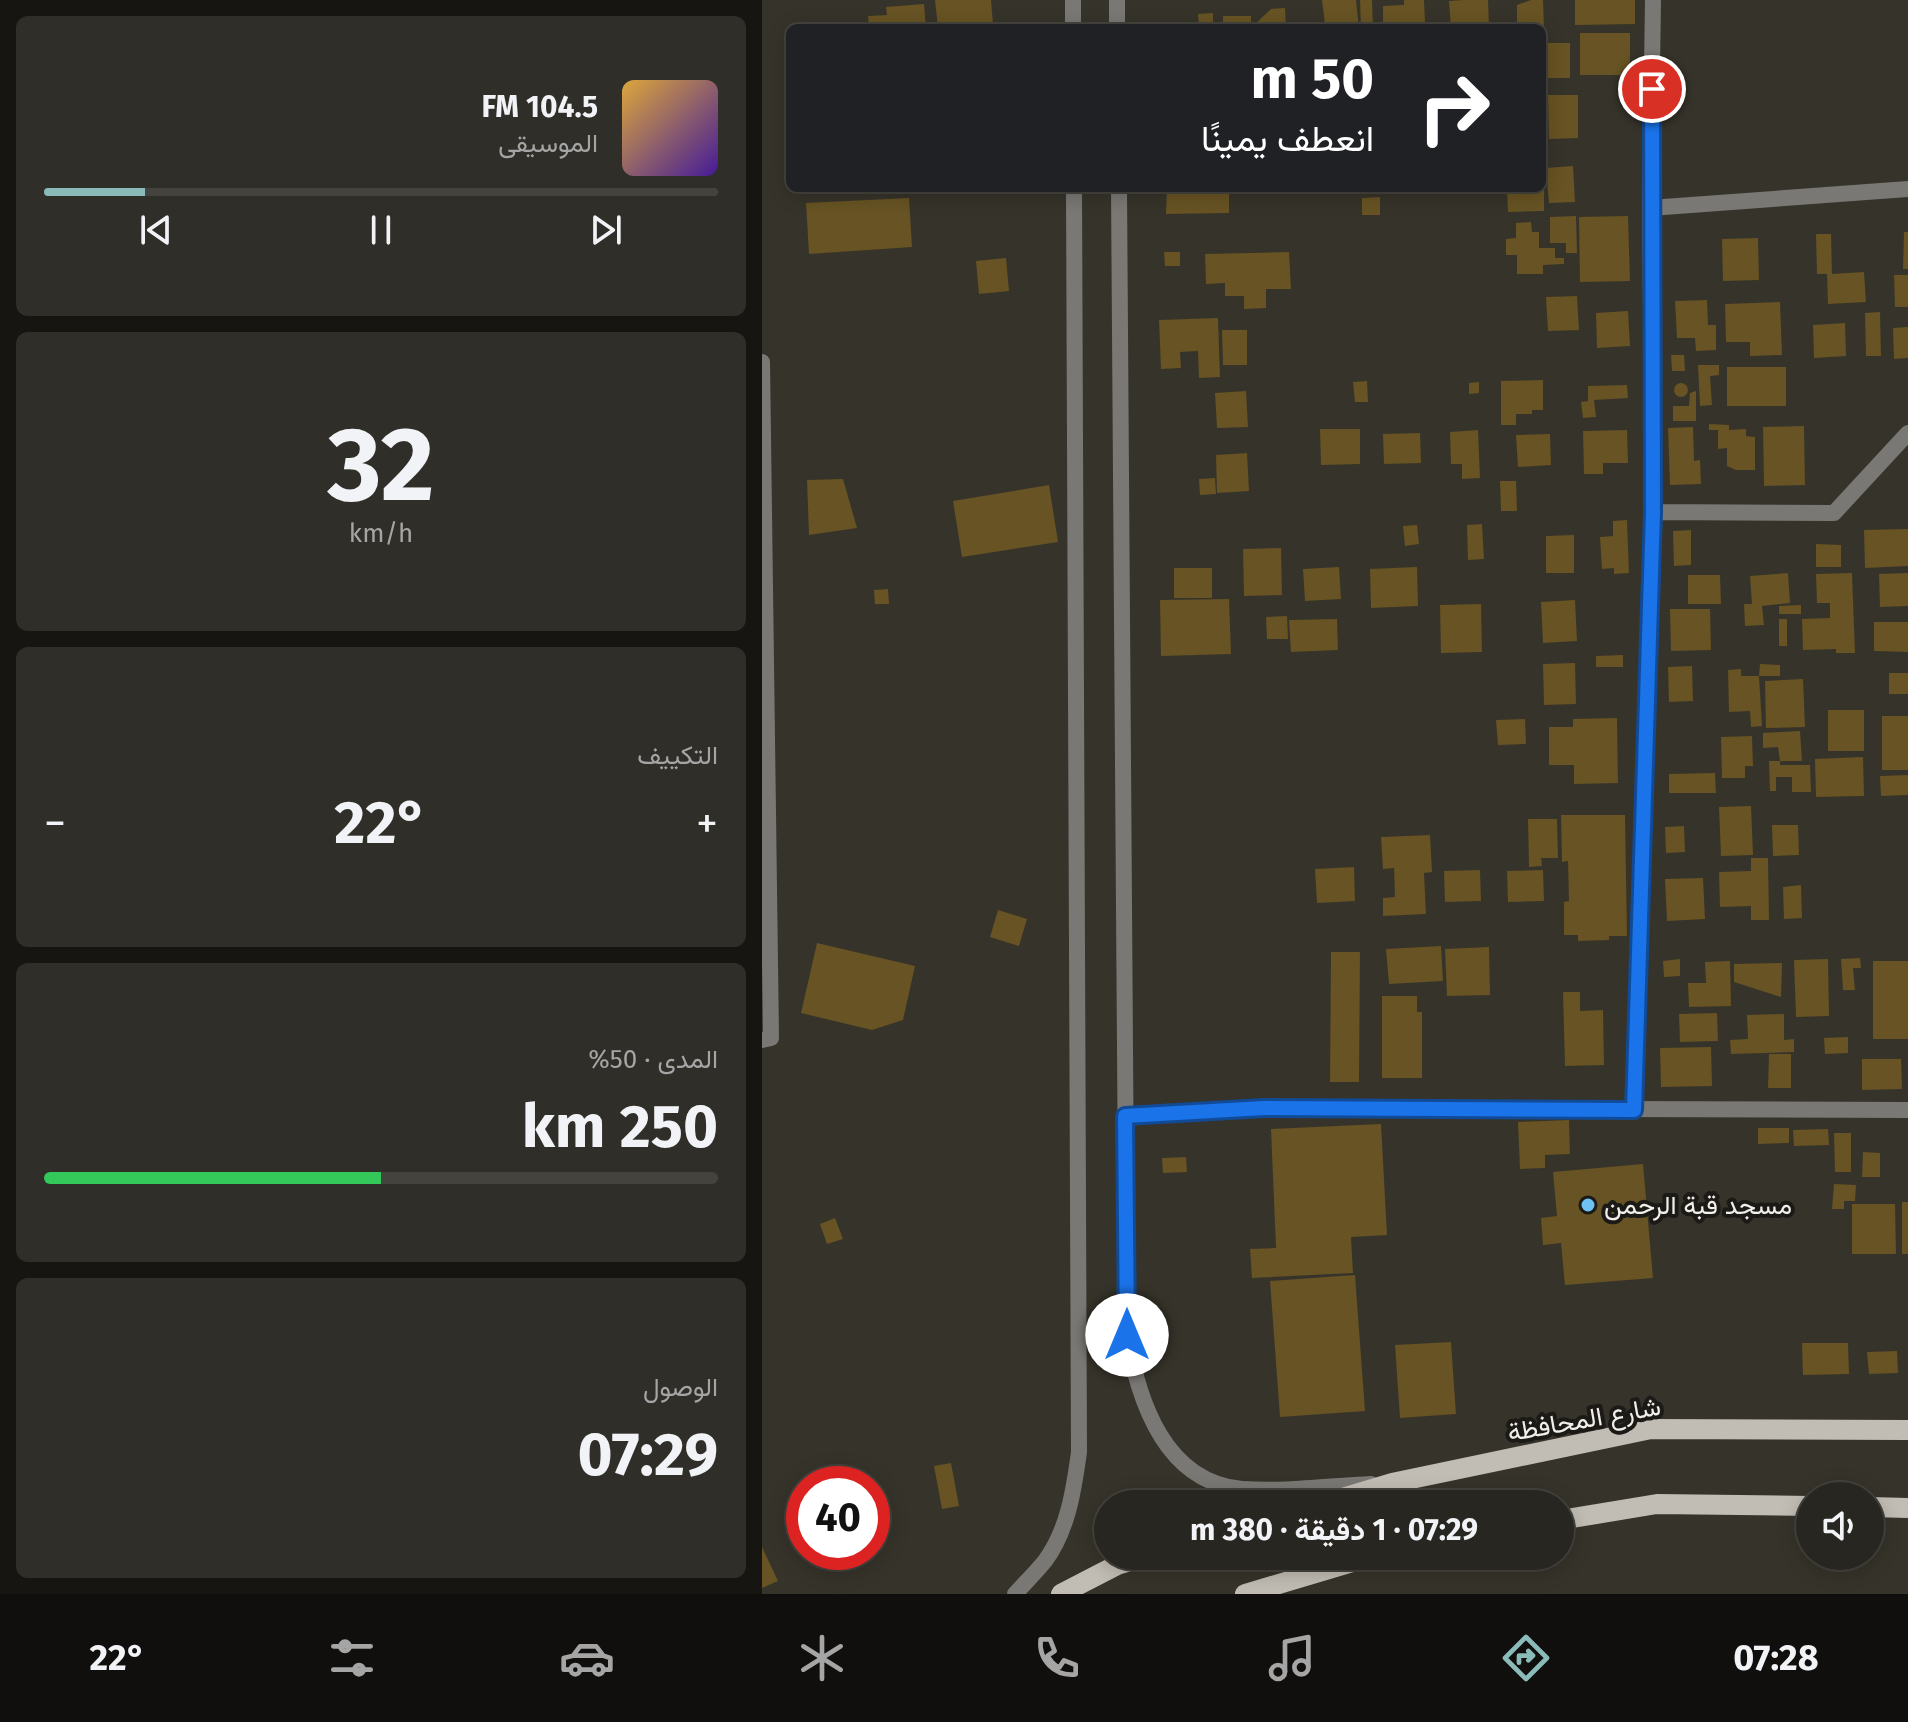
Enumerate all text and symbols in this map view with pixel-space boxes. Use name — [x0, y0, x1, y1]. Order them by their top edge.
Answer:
text: 50 m — [1251, 46, 1374, 113]
pin — [1618, 55, 1686, 123]
icon: right — [1402, 56, 1506, 160]
icon: arrive — [1630, 67, 1674, 111]
text: 104.5 FM — [481, 89, 598, 125]
text: انعطف يمينًا — [1201, 117, 1374, 161]
text: الموسيقى — [498, 128, 598, 159]
icon: previous — [134, 208, 178, 252]
icon: pause — [359, 208, 403, 252]
icon: next — [584, 208, 628, 252]
text: 32 — [328, 403, 434, 528]
text: km/h — [349, 518, 413, 549]
text: التكييف — [637, 740, 718, 771]
text: 22° — [334, 787, 428, 859]
text: − — [44, 797, 66, 850]
text: + — [696, 797, 718, 850]
text: المدى · 50% — [588, 1044, 718, 1075]
text: 250 km — [522, 1091, 718, 1163]
place label: مسجد قبة الرحمن — [1604, 1190, 1792, 1221]
marker: مسجد قبة الرحمن — [1579, 1196, 1597, 1214]
position arrow — [1085, 1293, 1169, 1377]
text: الوصول — [643, 1372, 718, 1403]
street label: شارع المحافظة — [1505, 1391, 1663, 1450]
text: 07:29 — [578, 1419, 718, 1491]
speed limit sign: 40 — [786, 1466, 890, 1570]
map controls — [1796, 1482, 1884, 1570]
button: sound — [1796, 1482, 1884, 1570]
text: 07:29 · 1 دقيقة · 380 m — [1190, 1512, 1478, 1548]
icon: filters — [324, 1630, 380, 1686]
icon: car — [559, 1630, 615, 1686]
icon: climate — [794, 1630, 850, 1686]
icon: phone — [1029, 1630, 1085, 1686]
icon: music — [1264, 1630, 1320, 1686]
icon: directions — [1498, 1630, 1554, 1686]
text: 22° — [89, 1636, 145, 1680]
text: 07:28 — [1733, 1636, 1819, 1680]

